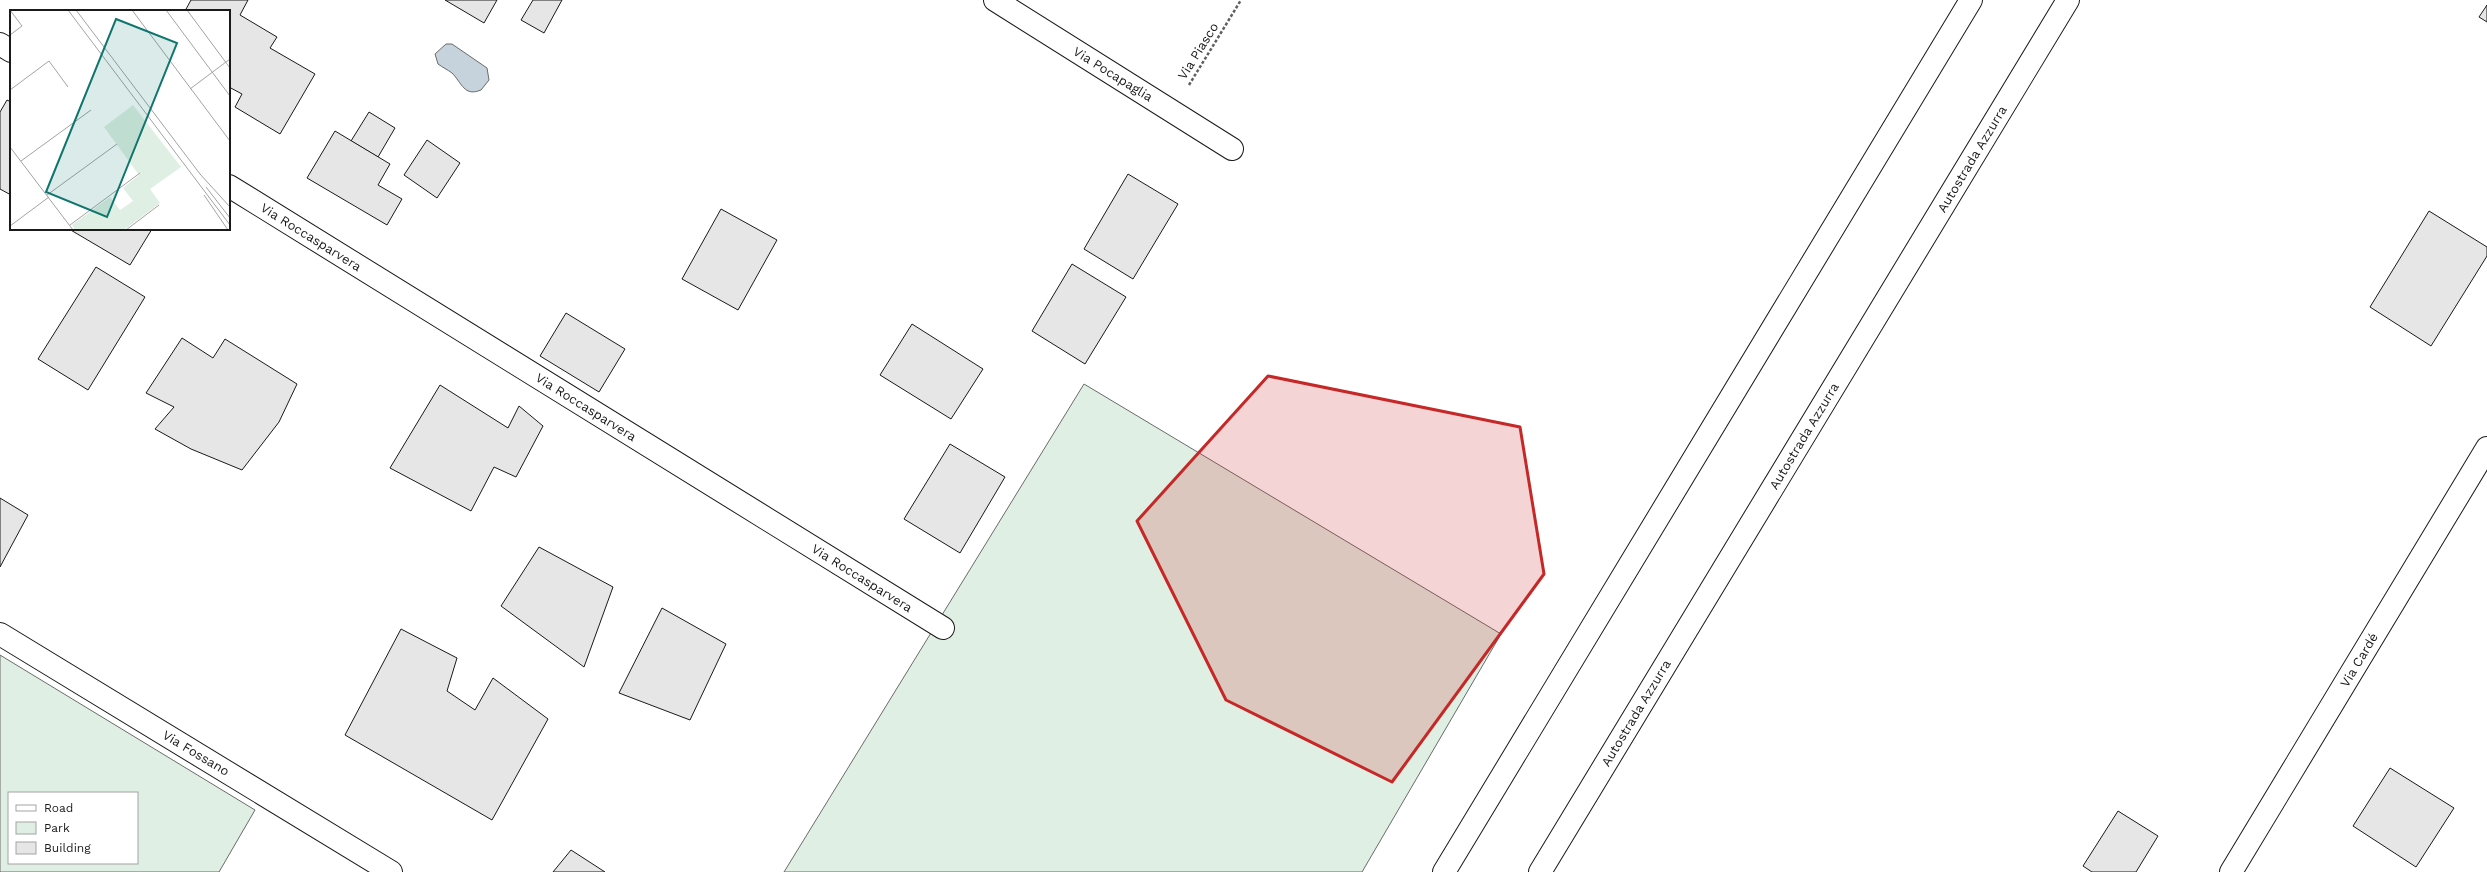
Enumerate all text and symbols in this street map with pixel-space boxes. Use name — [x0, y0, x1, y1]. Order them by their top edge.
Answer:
inset map — [10, 10, 230, 230]
street label: Via Piasco — [1175, 20, 1221, 82]
street label: Via Pocapaglia — [1070, 44, 1156, 105]
street label: Autostrada Azzurra — [1934, 102, 2010, 215]
street label: Via Roccasparvera — [258, 200, 365, 274]
street label: Via Roccasparvera — [533, 370, 640, 444]
street label: Autostrada Azzurra — [1766, 379, 1842, 492]
street label: Via Roccasparvera — [809, 541, 916, 615]
street label: Via Cardé — [2337, 630, 2381, 690]
street label: Autostrada Azzurra — [1598, 656, 1674, 769]
street label: Via Fossano — [160, 727, 232, 779]
legend — [8, 792, 138, 864]
text: Road — [44, 801, 73, 815]
text: Park — [44, 821, 70, 835]
text: Building — [44, 841, 91, 855]

